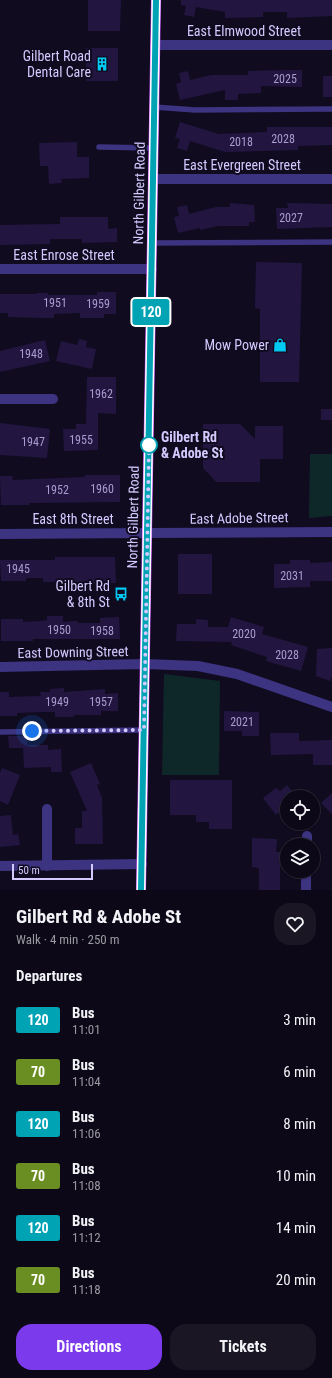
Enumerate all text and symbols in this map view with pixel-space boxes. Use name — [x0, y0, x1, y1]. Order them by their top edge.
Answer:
street label: East Elmwood Street — [187, 23, 301, 39]
place label: Gilbert Road Dental Care — [23, 48, 91, 80]
building icon: Gilbert Road Dental Care — [94, 56, 110, 72]
house number: 2025 — [273, 72, 297, 86]
house number: 2028 — [271, 132, 295, 146]
house number: 2018 — [229, 135, 253, 149]
street label: North Gilbert Road — [130, 142, 148, 244]
street label: East Evergreen Street — [183, 157, 301, 173]
house number: 2027 — [279, 211, 303, 225]
street label: East Enrose Street — [13, 247, 115, 263]
house number: 1951 — [43, 296, 67, 310]
house number: 1959 — [86, 297, 110, 311]
line badge: 120 — [128, 299, 174, 325]
text: 120 — [140, 304, 162, 320]
place label: Mow Power — [204, 337, 269, 353]
shop icon: Mow Power — [272, 337, 288, 353]
house number: 1948 — [19, 347, 43, 361]
house number: 1962 — [89, 387, 113, 401]
place label: Gilbert Rd & Adobe St — [161, 429, 223, 461]
house number: 1955 — [69, 433, 93, 447]
house number: 1947 — [21, 435, 45, 449]
marker: Gilbert Rd & Adobe St — [140, 436, 158, 454]
street label: North Gilbert Road — [124, 466, 142, 568]
house number: 1960 — [90, 482, 114, 496]
house number: 1952 — [45, 483, 69, 497]
street label: East Adobe Street — [189, 509, 289, 527]
street label: East 8th Street — [32, 511, 114, 527]
house number: 1945 — [6, 562, 30, 576]
house number: 2031 — [280, 569, 304, 583]
place label: Gilbert Rd & 8th St — [55, 578, 110, 610]
bus stop icon: Gilbert Rd & 8th St — [113, 586, 129, 602]
house number: 1950 — [47, 623, 71, 637]
house number: 1958 — [90, 624, 114, 638]
house number: 2020 — [232, 627, 256, 641]
street label: East Downing Street — [17, 643, 129, 661]
house number: 2028 — [275, 648, 299, 662]
house number: 1949 — [45, 695, 69, 709]
house number: 1957 — [89, 695, 113, 709]
house number: 2021 — [230, 715, 254, 729]
your location — [22, 721, 42, 741]
map controls — [280, 790, 320, 878]
button: locate — [280, 790, 320, 830]
button: layers — [280, 838, 320, 878]
scale bar — [12, 862, 93, 881]
text: 50 m — [18, 864, 40, 877]
button: heart — [274, 903, 316, 945]
text: Gilbert Rd & Adobe St — [16, 905, 181, 928]
text: Walk · 4 min · 250 m — [16, 932, 120, 947]
text: Departures — [16, 967, 82, 985]
text: Bus — [72, 1004, 95, 1022]
text: 3 min — [283, 1011, 316, 1029]
text: 120 — [27, 1012, 49, 1028]
text: 11:01 — [72, 1022, 101, 1037]
text: Bus — [72, 1056, 95, 1074]
text: 6 min — [283, 1063, 316, 1081]
text: 70 — [31, 1064, 45, 1080]
text: 11:04 — [72, 1074, 101, 1089]
text: Bus — [72, 1108, 95, 1126]
text: 8 min — [283, 1115, 316, 1133]
text: 120 — [27, 1116, 49, 1132]
text: 11:06 — [72, 1126, 101, 1141]
text: Bus — [72, 1160, 95, 1178]
text: 10 min — [276, 1167, 316, 1185]
text: 70 — [31, 1168, 45, 1184]
text: 11:08 — [72, 1178, 101, 1193]
text: Bus — [72, 1212, 95, 1230]
text: 14 min — [276, 1219, 316, 1237]
text: 120 — [27, 1220, 49, 1236]
text: 11:12 — [72, 1230, 101, 1245]
text: Bus — [72, 1264, 95, 1282]
text: 20 min — [276, 1271, 316, 1289]
text: 70 — [31, 1272, 45, 1288]
text: 11:18 — [72, 1282, 101, 1297]
button: Directions — [16, 1324, 162, 1370]
button: Tickets — [170, 1324, 316, 1370]

